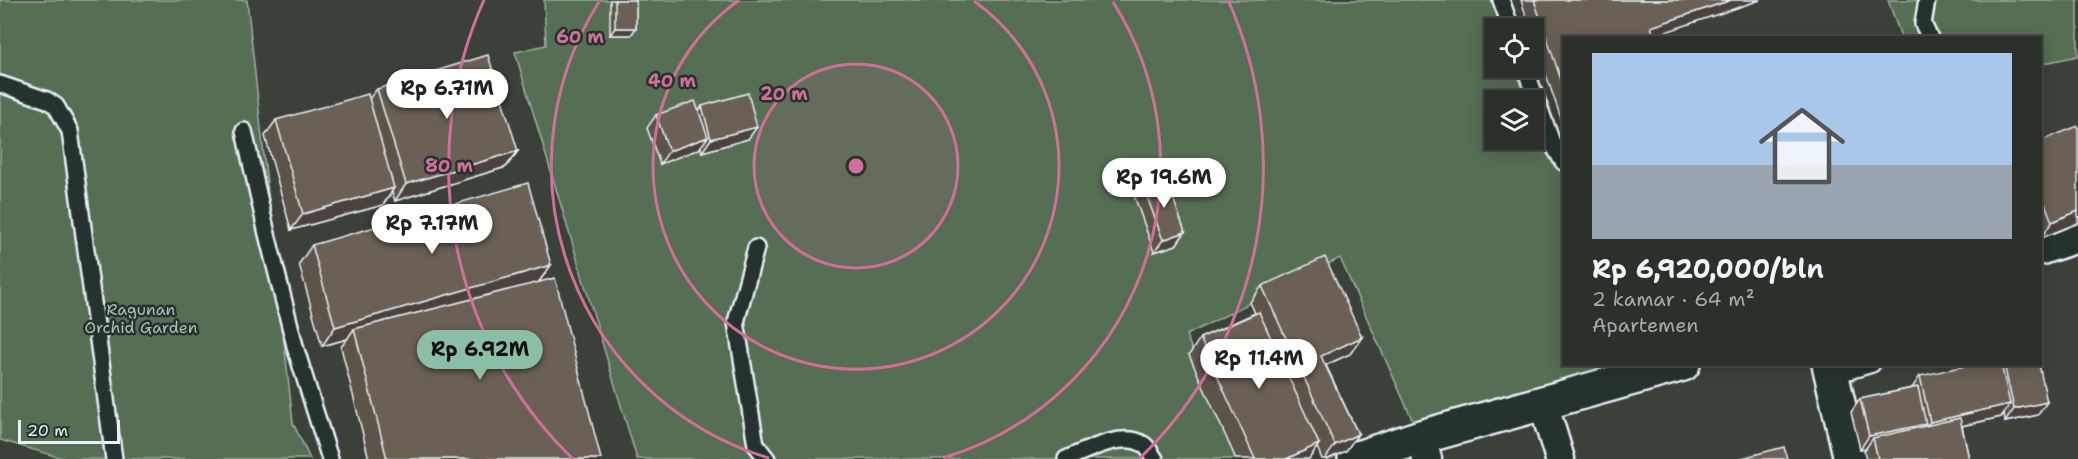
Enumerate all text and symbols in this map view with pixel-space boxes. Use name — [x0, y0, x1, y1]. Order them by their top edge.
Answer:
map controls — [1484, 18, 1544, 150]
button: locate — [1484, 18, 1544, 78]
text: 60 m — [556, 25, 604, 49]
pin: Rp 6.71M — [385, 69, 509, 120]
text: 40 m — [648, 69, 696, 93]
text: Rp 6.71M — [400, 75, 494, 101]
text: 20 m — [760, 82, 808, 106]
button: layers — [1484, 90, 1544, 150]
icon: home — [1748, 92, 1856, 200]
text: 80 m — [425, 154, 473, 178]
centre of rings — [846, 156, 866, 176]
pin: Rp 19.6M — [1102, 158, 1226, 209]
text: Rp 19.6M — [1116, 164, 1212, 190]
pin: Rp 7.17M — [370, 204, 494, 255]
text: Rp 7.17M — [385, 210, 479, 236]
text: Rp 6,920,000/bln — [1592, 251, 1824, 286]
text: 2 kamar · 64 m² — [1592, 286, 1755, 312]
park label: Ragunan Orchid Garden — [85, 299, 198, 338]
text: Apartemen — [1592, 312, 1699, 338]
pin: Rp 6.92M — [418, 330, 542, 381]
text: Rp 6.92M — [431, 336, 529, 362]
pin: Rp 11.4M — [1197, 339, 1321, 390]
text: Rp 11.4M — [1214, 345, 1304, 371]
scale bar — [18, 417, 120, 444]
text: 20 m — [27, 420, 68, 441]

